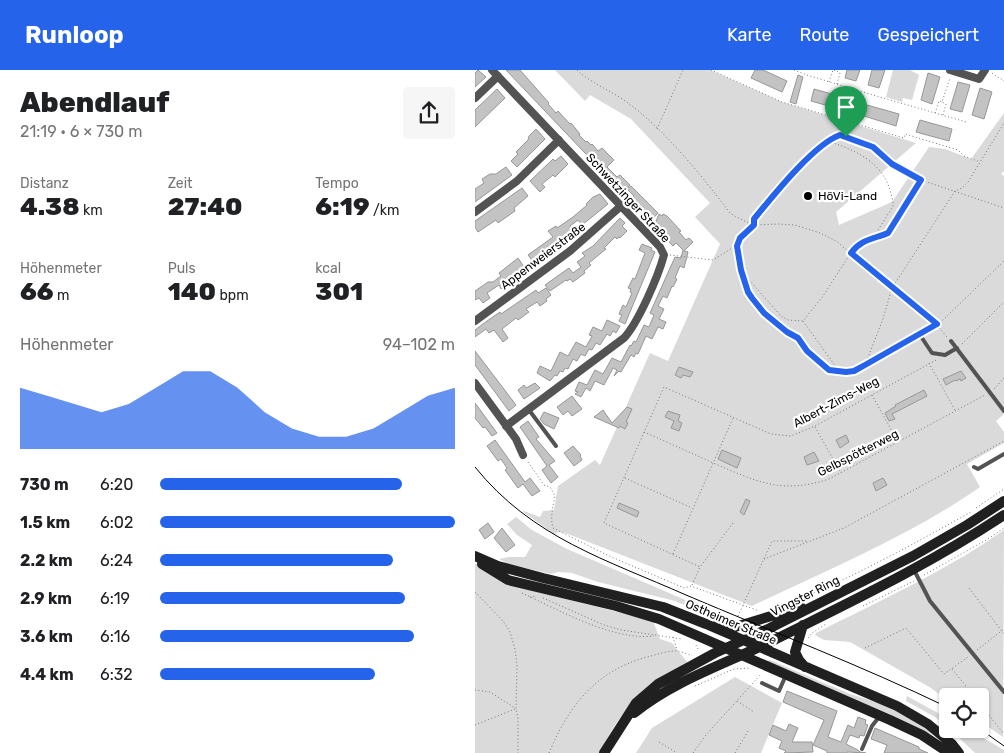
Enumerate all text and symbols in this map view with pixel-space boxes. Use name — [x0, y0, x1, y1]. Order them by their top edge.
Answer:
text: Runloop — [25, 21, 124, 49]
text: Karte — [727, 24, 771, 46]
text: Route — [799, 24, 849, 46]
text: Gespeichert — [877, 24, 979, 46]
text: Abendlauf — [20, 86, 169, 119]
pin — [825, 86, 867, 137]
button: share — [403, 87, 455, 139]
icon: arrive — [832, 93, 860, 121]
text: 21:19 · 6 × 730 m — [20, 122, 142, 141]
street label: Schwetzinger Straße — [583, 151, 673, 246]
text: Distanz — [20, 175, 69, 192]
text: Zeit — [168, 175, 193, 192]
text: Tempo — [315, 175, 359, 192]
place label: HöVi-Land — [818, 189, 877, 203]
marker: HöVi-Land — [802, 190, 814, 202]
text: 4.38 — [20, 192, 80, 221]
text: 27:40 — [168, 192, 242, 221]
text: 6:19 — [315, 192, 370, 221]
text: km — [80, 202, 103, 219]
text: /km — [370, 202, 399, 219]
street label: Appenweierstraße — [498, 219, 588, 292]
text: Höhenmeter — [20, 260, 102, 277]
text: Puls — [168, 260, 196, 277]
text: kcal — [315, 260, 341, 277]
text: 66 — [20, 277, 54, 306]
text: 140 — [168, 277, 216, 306]
text: 301 — [315, 277, 363, 306]
text: m — [54, 287, 69, 304]
text: bpm — [216, 287, 249, 304]
text: Höhenmeter — [20, 335, 113, 354]
text: 94–102 m — [383, 335, 455, 354]
street label: Albert-Zims-Weg — [791, 374, 881, 430]
street label: Gelbspötterweg — [815, 427, 901, 479]
text: 730 m — [20, 475, 69, 494]
text: 6:20 — [100, 475, 133, 494]
text: 1.5 km — [20, 513, 70, 532]
text: 6:02 — [100, 513, 133, 532]
text: 2.2 km — [20, 551, 73, 570]
text: 6:24 — [100, 551, 133, 570]
street label: Vingster Ring — [768, 573, 842, 619]
text: 2.9 km — [20, 589, 72, 608]
text: 6:19 — [100, 589, 130, 608]
street label: Ostheimer Straße — [683, 597, 779, 648]
text: 3.6 km — [20, 627, 73, 646]
text: 6:16 — [100, 627, 130, 646]
text: 4.4 km — [20, 665, 74, 684]
text: 6:32 — [100, 665, 133, 684]
map controls — [939, 688, 989, 738]
button: locate — [939, 688, 989, 738]

